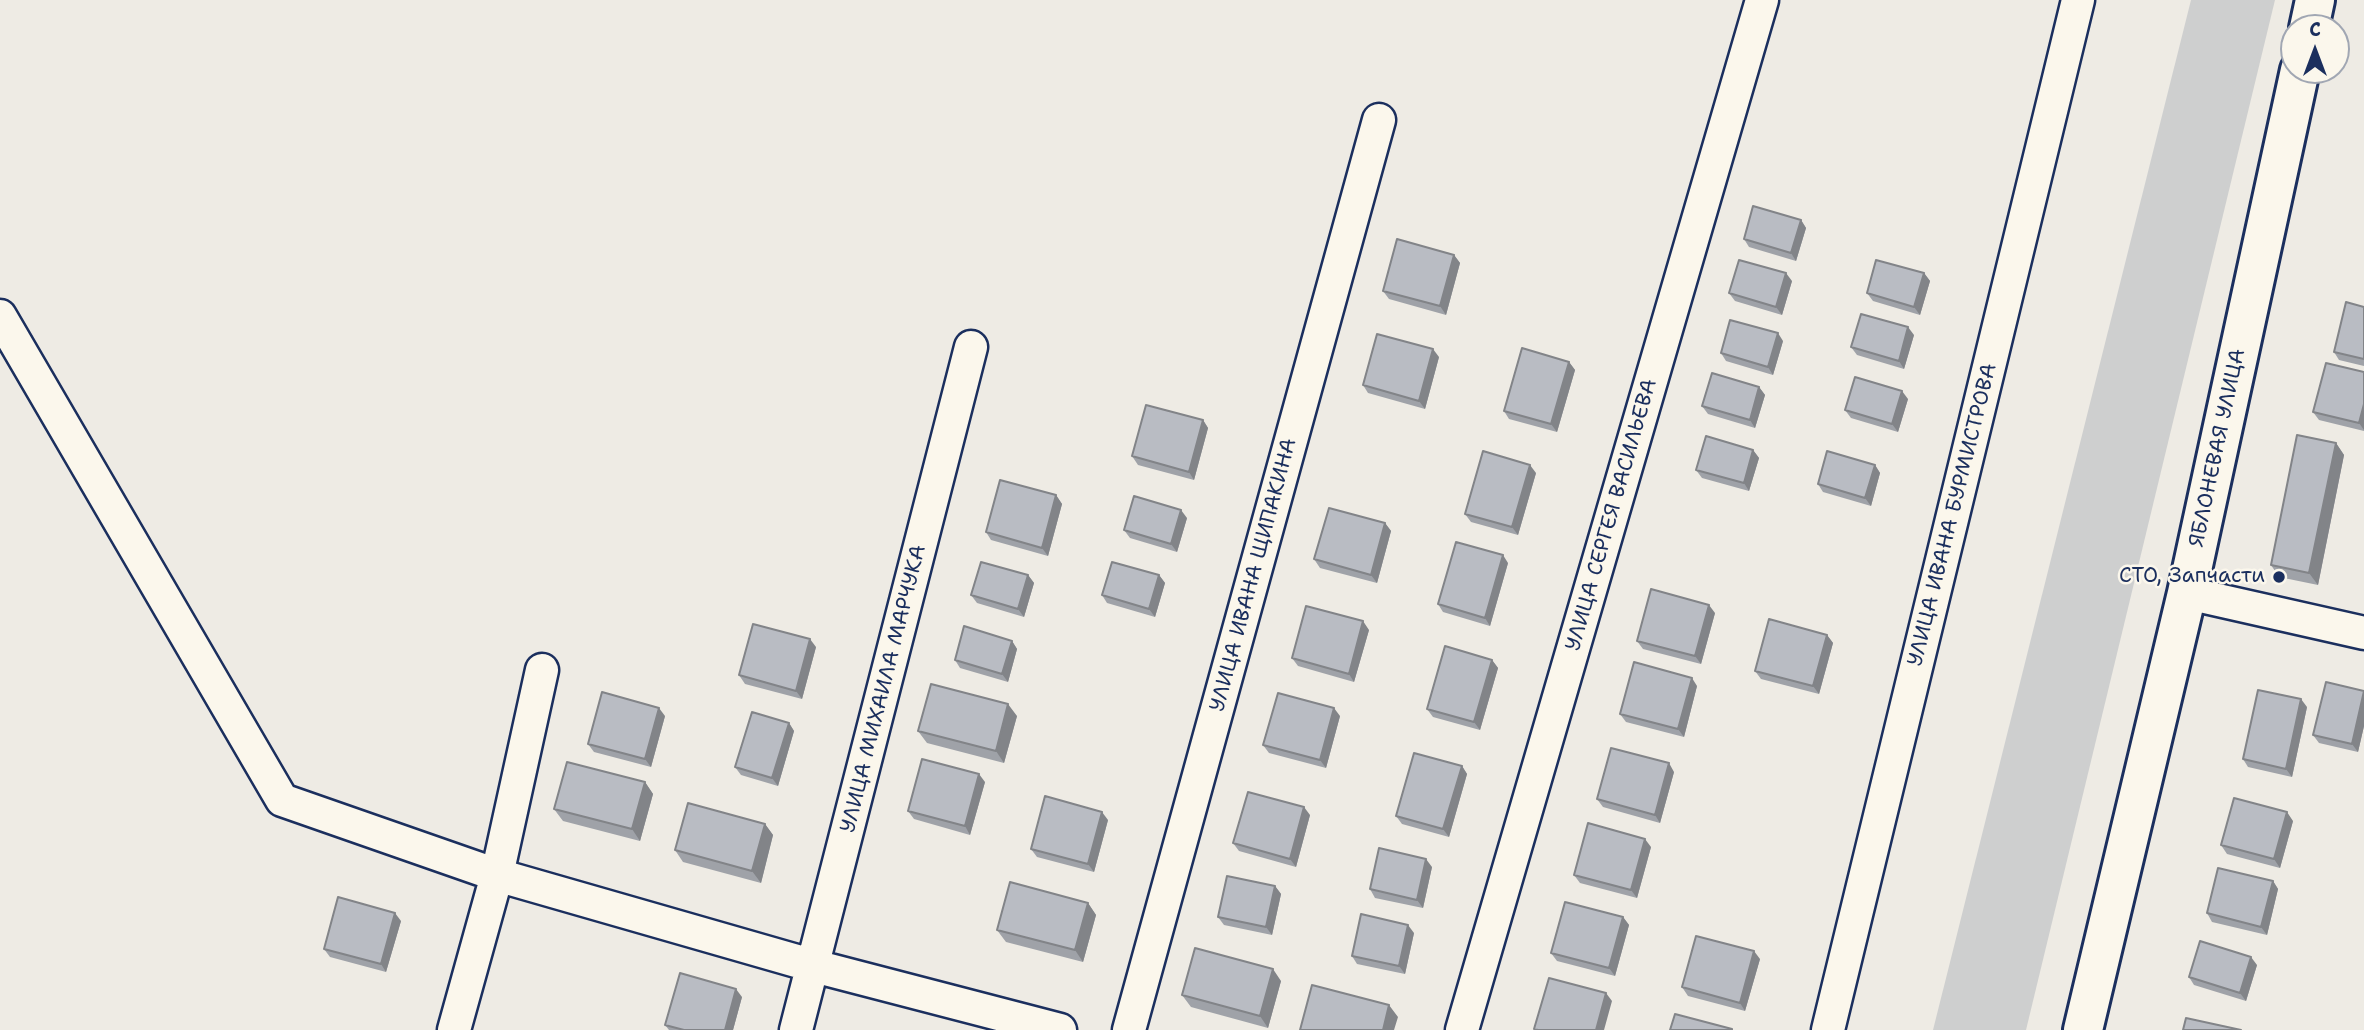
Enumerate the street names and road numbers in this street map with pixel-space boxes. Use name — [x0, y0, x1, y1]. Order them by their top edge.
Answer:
street label: ЯБЛОНЕВАЯ УЛИЦА — [2185, 346, 2251, 550]
street label: УЛИЦА ИВАНА БУРМИСТРОВА — [1903, 361, 2003, 669]
street label: УЛИЦА СЕРГЕЯ ВАСИЛЬЕВА — [1561, 376, 1663, 654]
street label: УЛИЦА ИВАНА ЩИПАКИНА — [1205, 436, 1303, 714]
street label: УЛИЦА МИХАИЛА МАРЧУКА — [836, 542, 932, 836]

